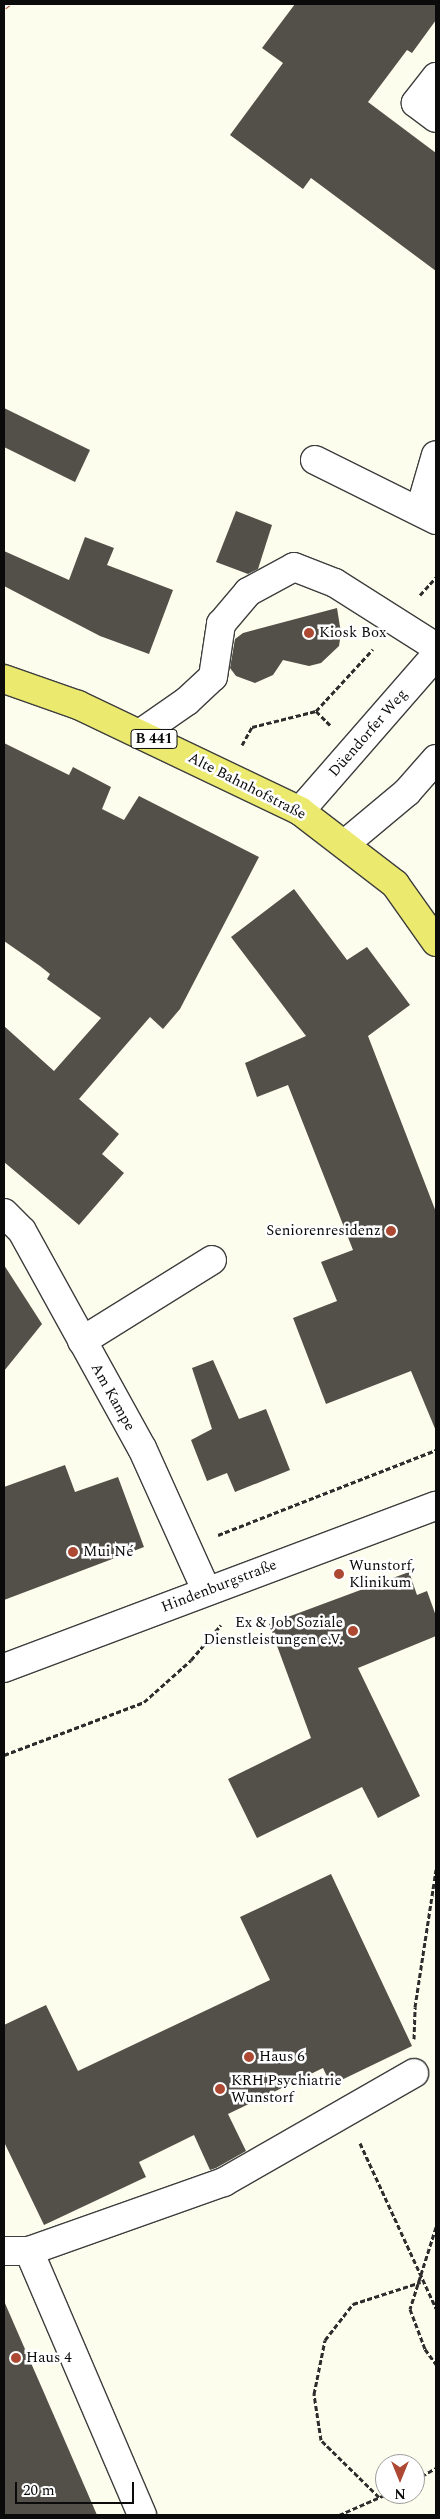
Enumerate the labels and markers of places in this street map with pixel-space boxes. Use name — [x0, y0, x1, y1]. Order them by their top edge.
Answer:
place label: Kiosk Box — [319, 624, 386, 642]
marker: Kiosk Box — [303, 627, 315, 639]
place label: Seniorenresidenz — [266, 1222, 381, 1240]
marker: Seniorenresidenz — [385, 1225, 397, 1237]
place label: Mui Né — [83, 1543, 133, 1561]
marker: Mui Né — [67, 1546, 79, 1558]
place label: Wunstorf, Klinikum — [349, 1556, 415, 1591]
marker: Wunstorf, Klinikum — [333, 1568, 345, 1580]
place label: Ex & Job Soziale Dienstleistungen e.V. — [203, 1613, 343, 1648]
marker: Ex & Job Soziale Dienstleistungen e.V. — [347, 1625, 359, 1637]
place label: Haus 6 — [259, 2048, 305, 2066]
marker: Haus 6 — [243, 2051, 255, 2063]
place label: KRH Psychiatrie Wunstorf — [231, 2071, 342, 2106]
marker: KRH Psychiatrie Wunstorf — [213, 2082, 227, 2096]
place label: Haus 4 — [26, 2349, 72, 2367]
marker: Haus 4 — [10, 2352, 22, 2364]

